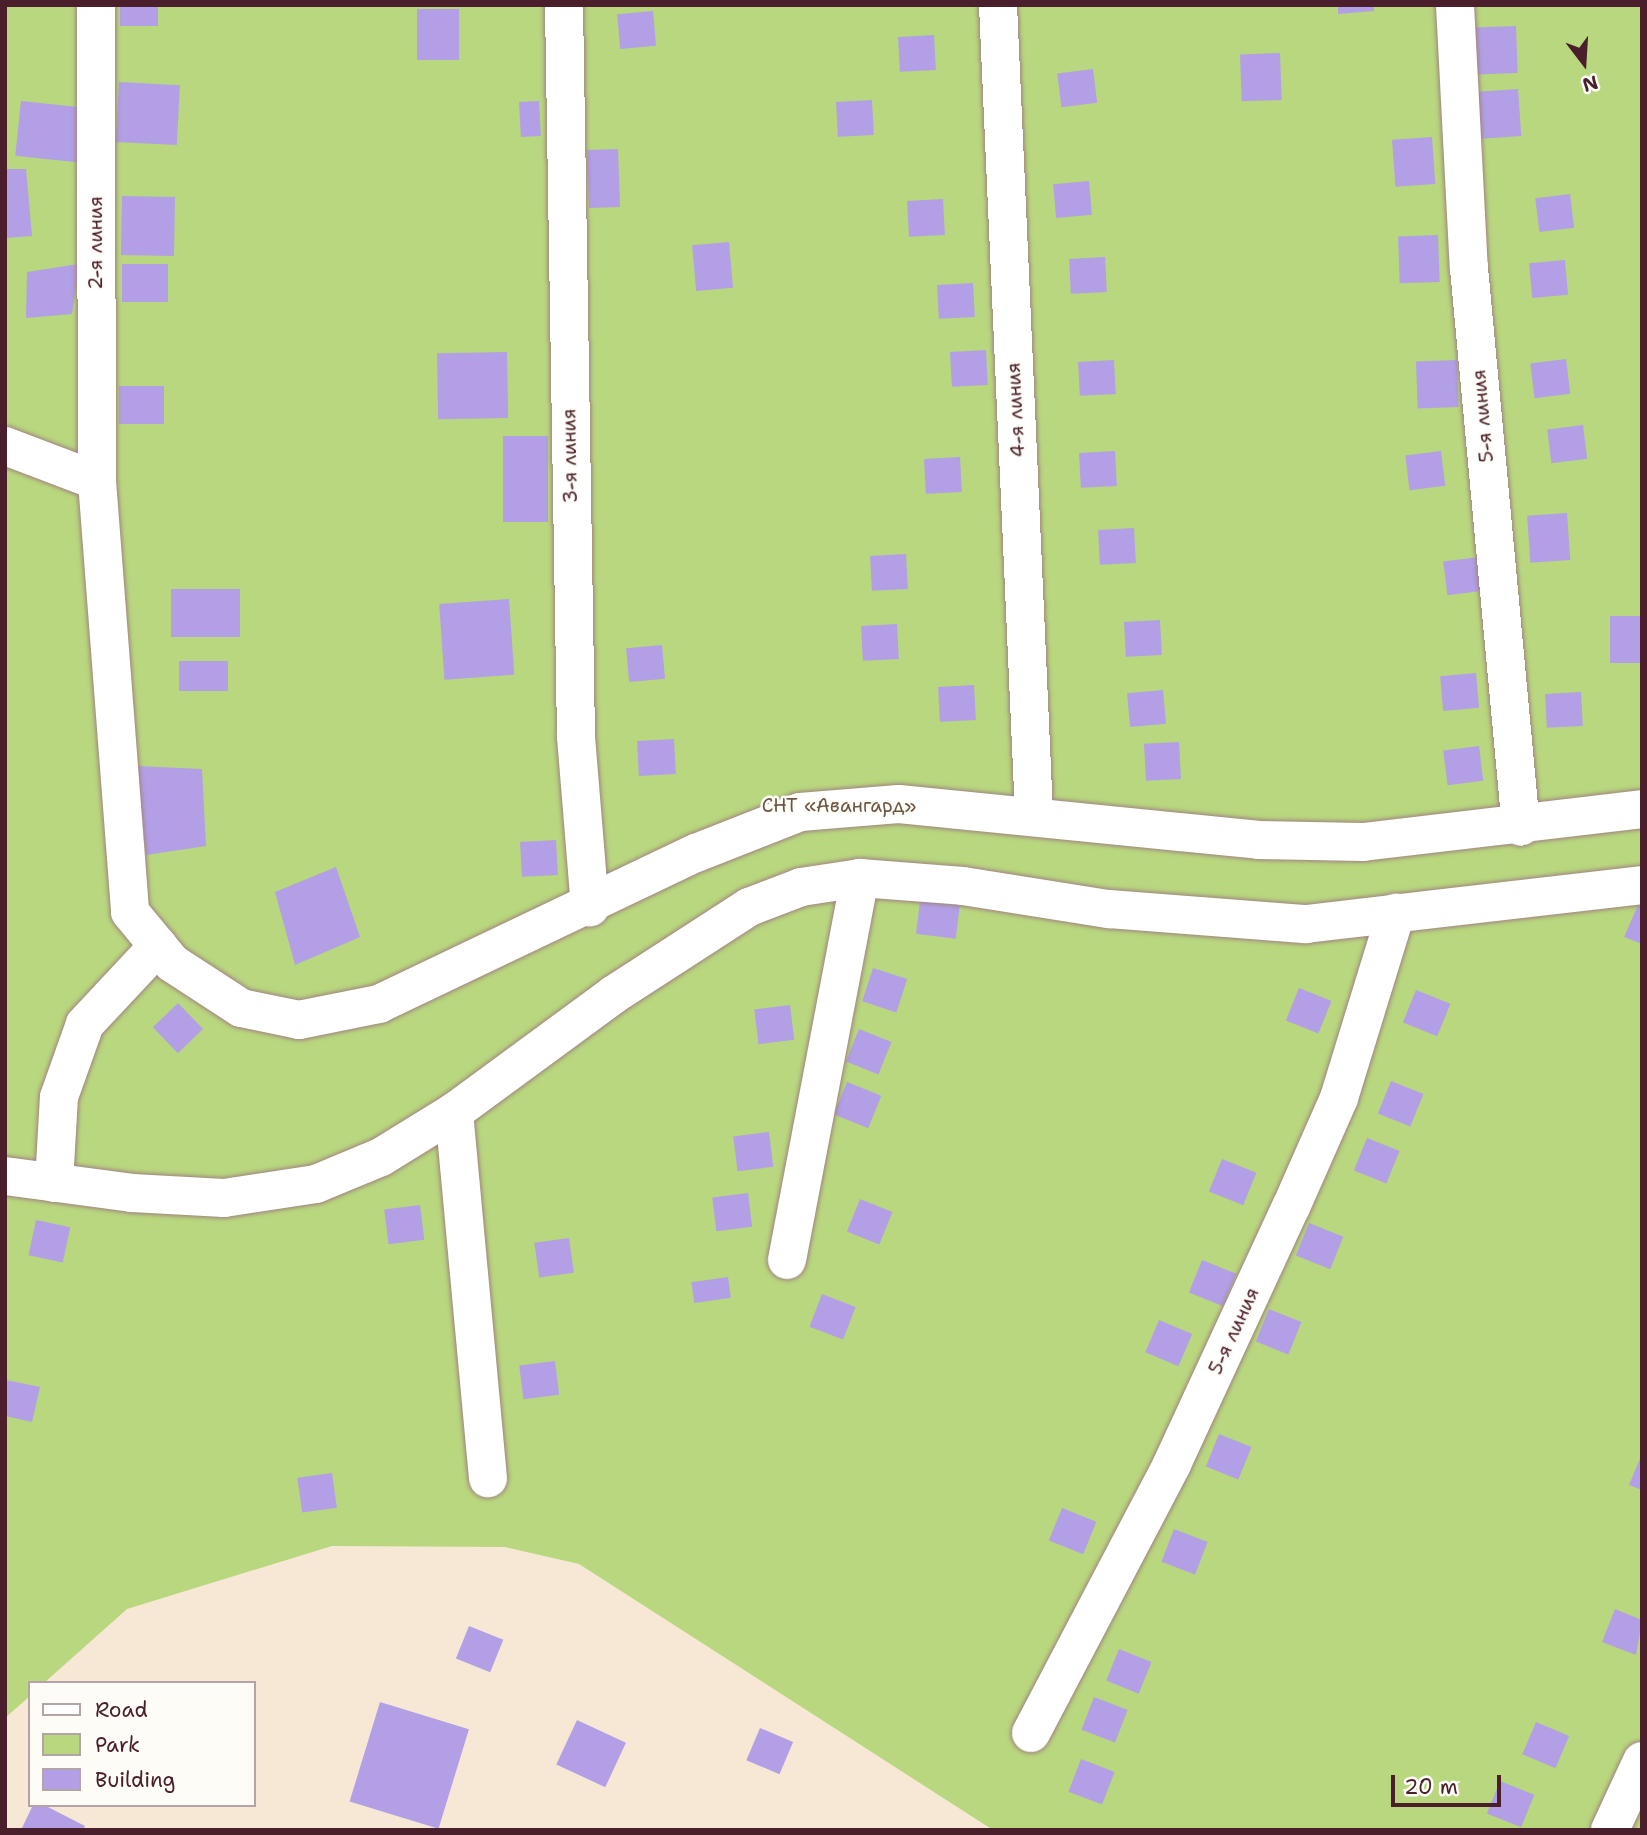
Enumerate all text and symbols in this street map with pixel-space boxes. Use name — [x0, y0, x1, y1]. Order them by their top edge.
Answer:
north arrow — [1549, 28, 1619, 98]
text: N — [1579, 69, 1601, 98]
street label: 2-я линия — [85, 196, 107, 290]
street label: 4-я линия — [1002, 362, 1030, 458]
street label: 5-я линия — [1468, 369, 1498, 463]
street label: 3-я линия — [558, 408, 582, 504]
park label: СНТ «Авангард» — [762, 795, 916, 817]
street label: 5-я линия — [1204, 1284, 1264, 1378]
legend — [28, 1681, 256, 1807]
text: Road — [95, 1696, 148, 1724]
text: Park — [95, 1731, 140, 1759]
scale bar — [1395, 1762, 1505, 1806]
text: Building — [95, 1766, 175, 1794]
text: 20 m — [1404, 1773, 1458, 1801]

